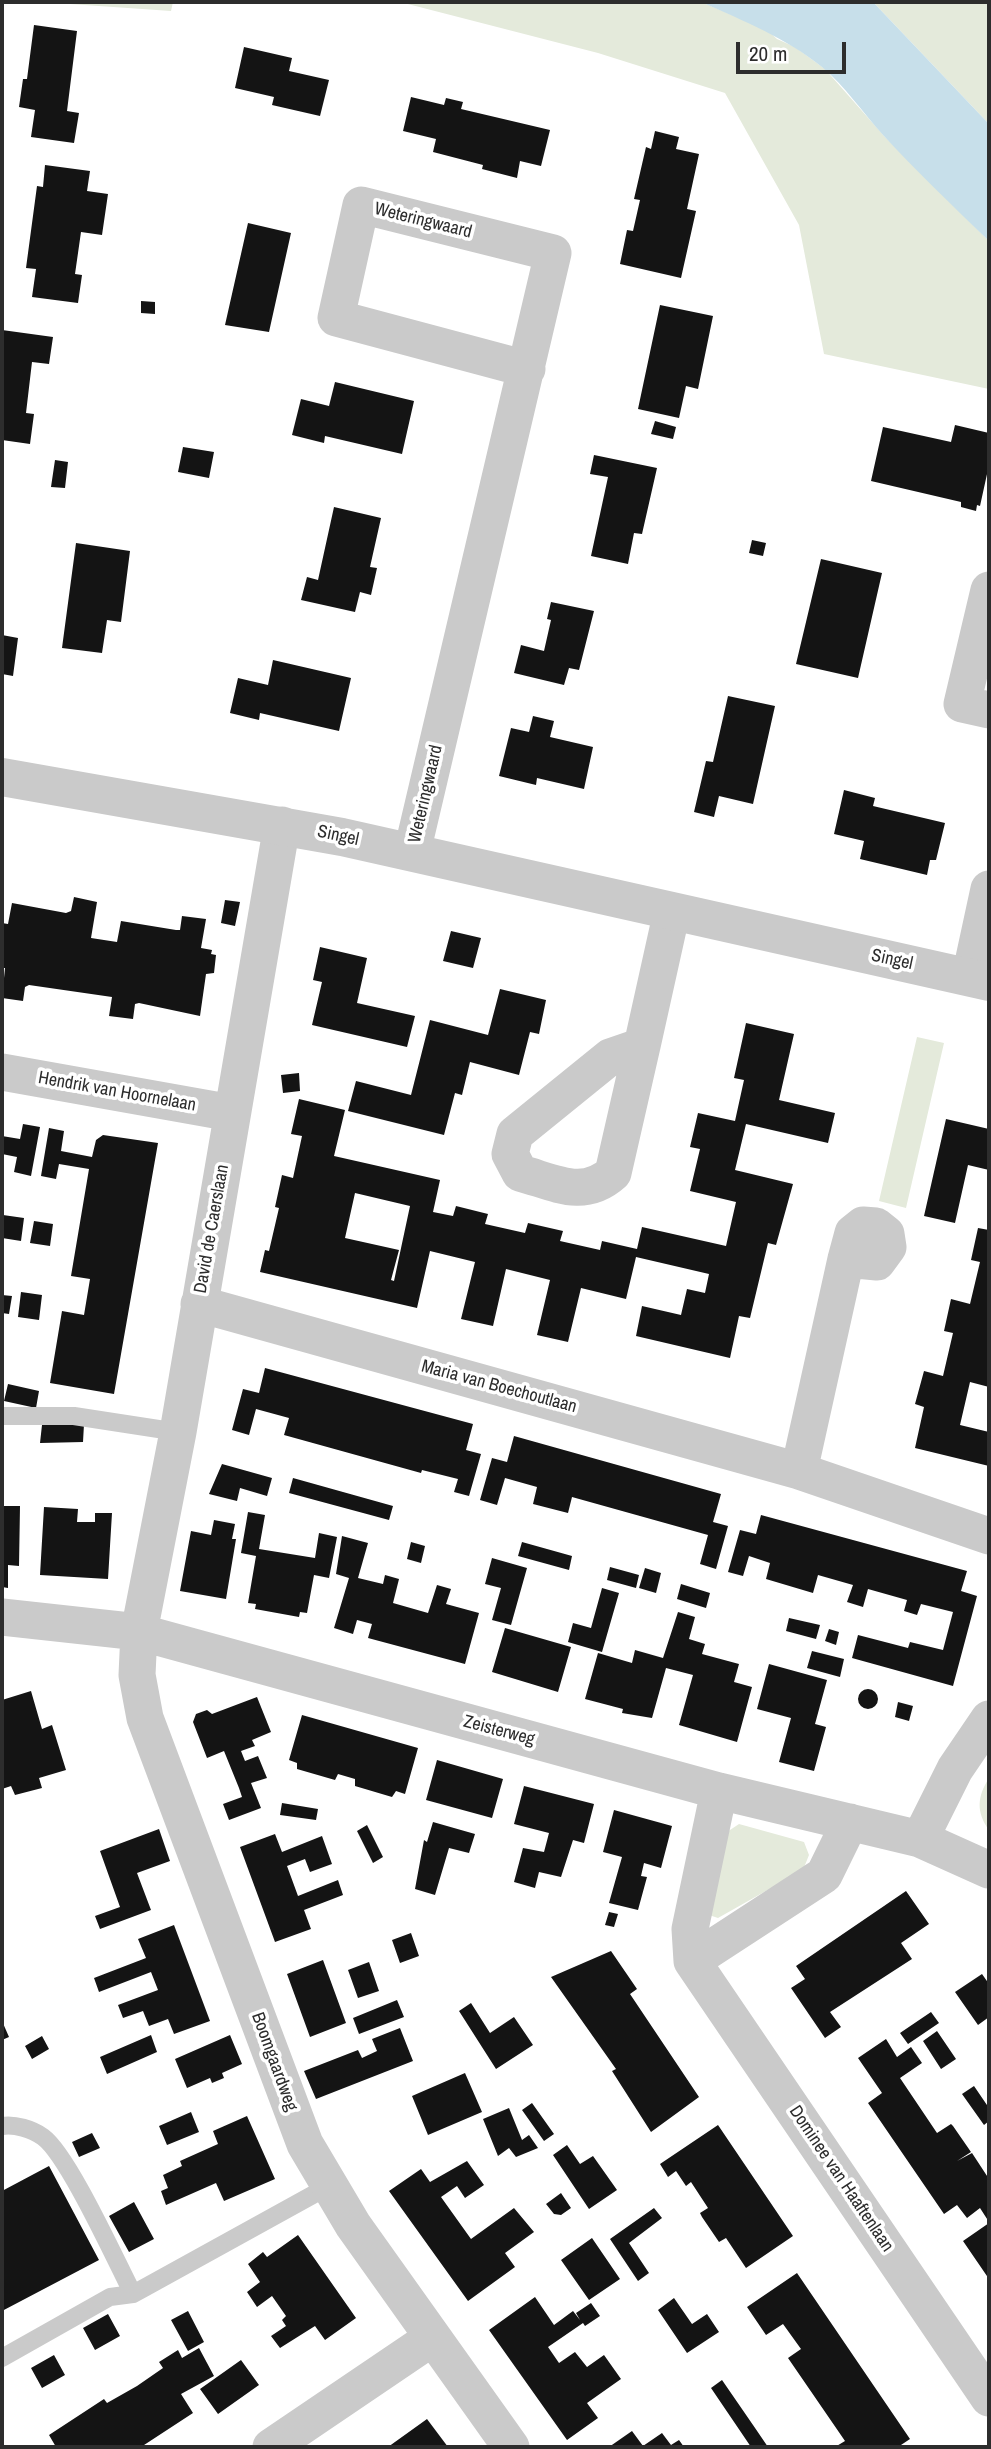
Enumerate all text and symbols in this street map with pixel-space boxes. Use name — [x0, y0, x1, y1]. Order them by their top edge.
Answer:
scale bar — [739, 28, 849, 72]
text: 20 m — [749, 39, 787, 68]
street label: Weteringwaard — [372, 198, 474, 244]
street label: Weteringwaard — [404, 743, 448, 845]
street label: Singel — [315, 821, 361, 851]
street label: Singel — [869, 945, 915, 975]
street label: Hendrik van Hoornelaan — [36, 1067, 198, 1117]
street label: David de Caerslaan — [190, 1163, 234, 1295]
street label: Maria van Boechoutlaan — [419, 1356, 579, 1418]
street label: Zeisterweg — [461, 1711, 537, 1751]
street label: Boomgaardweg — [246, 2010, 302, 2114]
street label: Dominee van Haaftenlaan — [784, 2102, 898, 2256]

